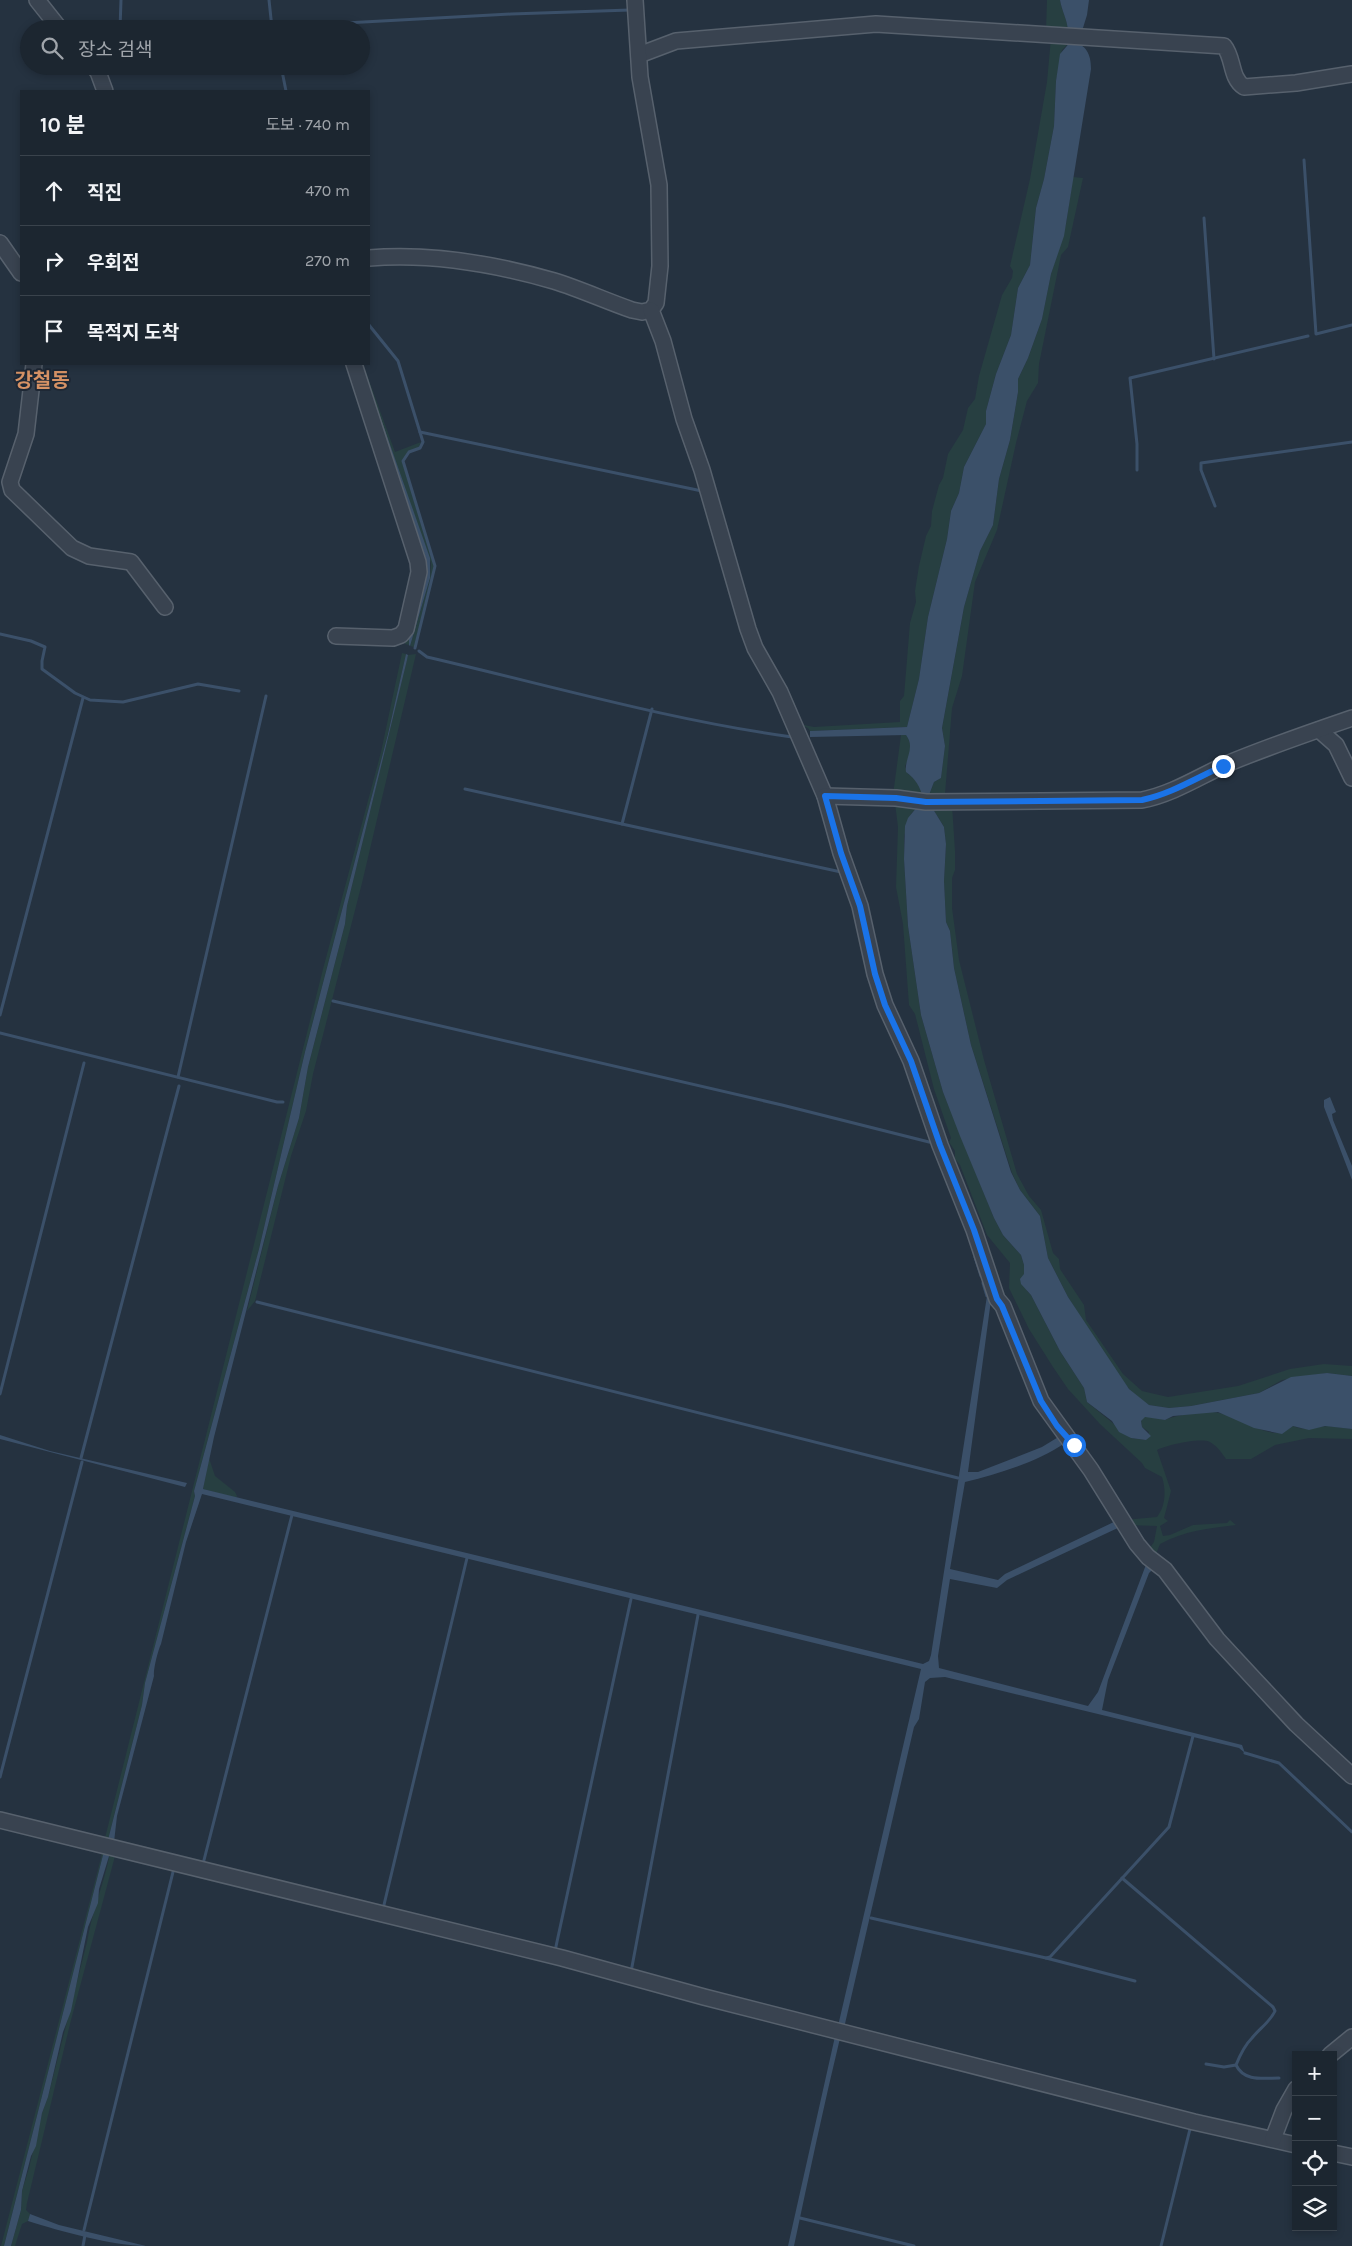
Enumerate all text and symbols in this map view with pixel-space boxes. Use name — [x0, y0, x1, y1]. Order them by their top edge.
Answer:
search box — [20, 20, 370, 75]
icon: search — [38, 34, 66, 62]
text: 장소 검색 — [78, 39, 152, 61]
text: 10 분 — [40, 113, 85, 137]
text: 도보 · 740 m — [265, 115, 350, 134]
icon: ahead — [40, 177, 68, 205]
text: 470 m — [305, 181, 350, 200]
text: 직진 — [87, 182, 122, 204]
icon: right — [40, 247, 68, 275]
text: 270 m — [305, 251, 350, 270]
text: 우회전 — [87, 252, 139, 274]
icon: arrive — [40, 317, 68, 345]
text: 목적지 도착 — [87, 322, 179, 344]
district label: 강철동 — [14, 369, 70, 392]
route end — [1212, 755, 1235, 778]
route start — [1063, 1434, 1086, 1457]
map controls — [1292, 2051, 1337, 2231]
button: + — [1292, 2051, 1337, 2096]
button: − — [1292, 2096, 1337, 2141]
button: locate — [1292, 2141, 1337, 2186]
button: layers — [1292, 2186, 1337, 2231]

